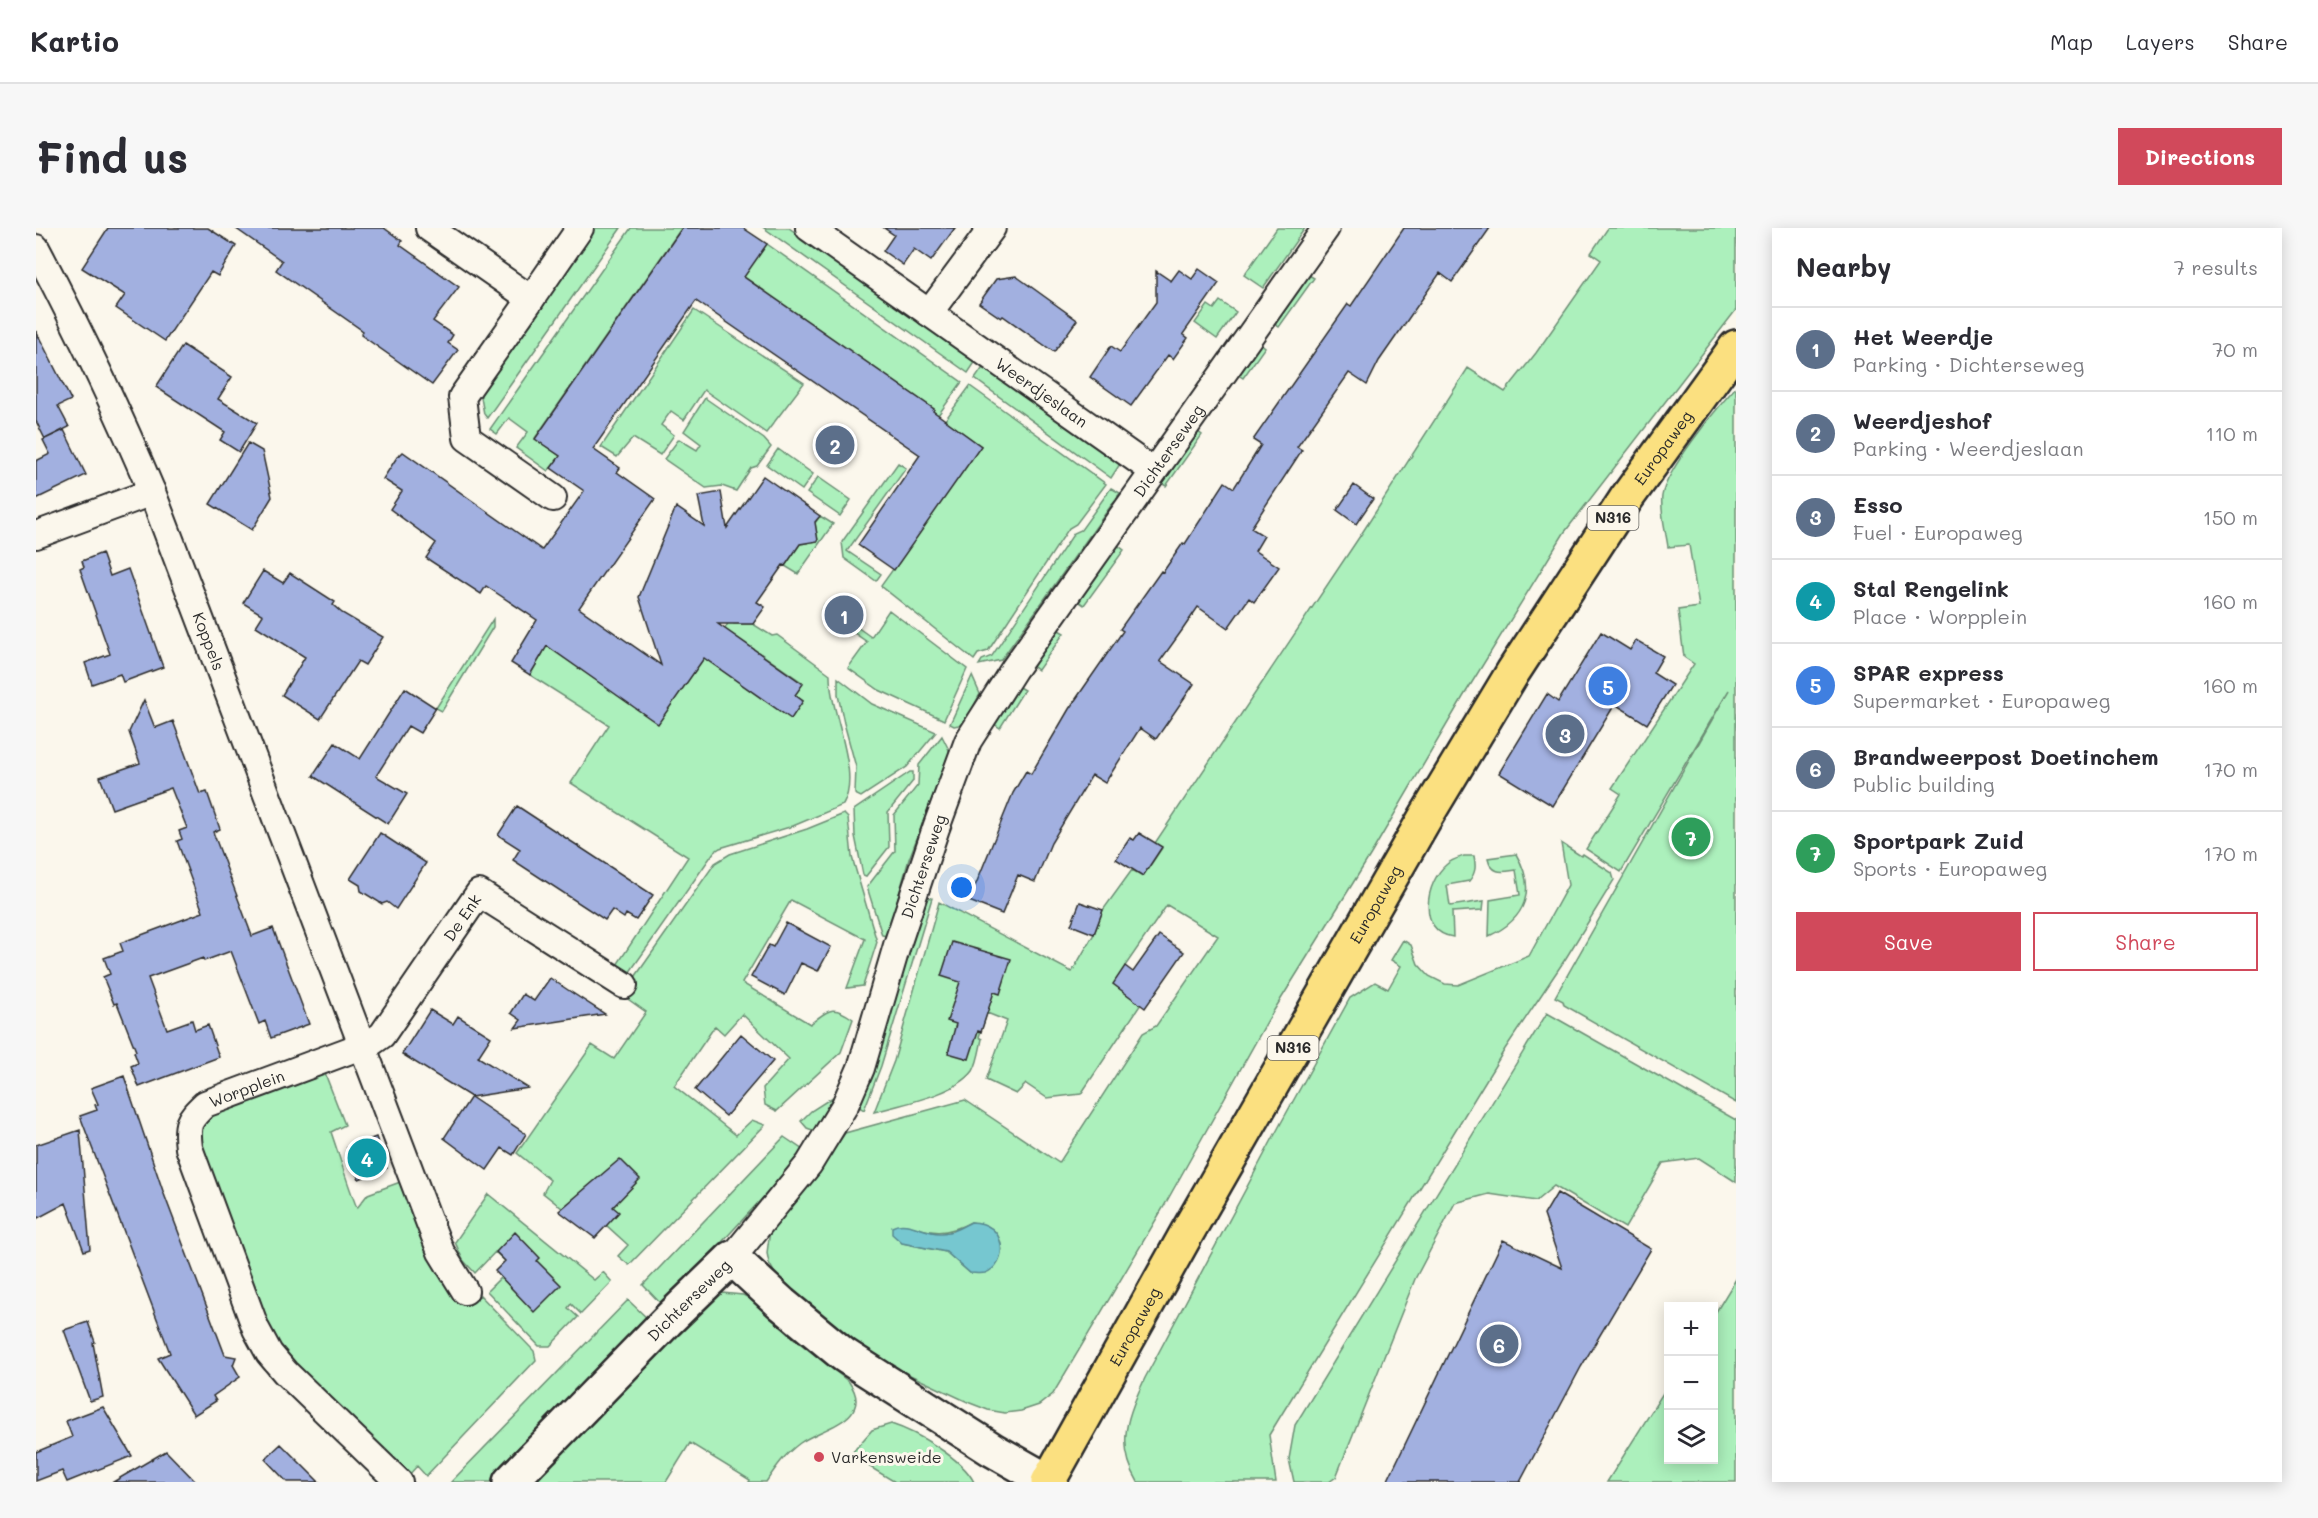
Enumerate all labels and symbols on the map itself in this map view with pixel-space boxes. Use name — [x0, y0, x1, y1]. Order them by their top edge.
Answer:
street label: Weerdjeslaan — [992, 352, 1092, 432]
street label: Dichterseweg — [1128, 400, 1208, 501]
street label: Europaweg — [1629, 406, 1697, 489]
pin: 2 — [816, 422, 854, 468]
road number: N316 — [1588, 506, 1638, 530]
pin: 1 — [824, 592, 864, 638]
street label: Koppels — [189, 609, 230, 673]
pin: 5 — [1588, 664, 1628, 708]
pin: 3 — [1546, 712, 1585, 756]
street label: Dichterseweg — [896, 811, 950, 921]
pin: 7 — [1672, 814, 1710, 860]
street label: Europaweg — [1344, 861, 1406, 947]
your location — [947, 873, 976, 902]
street label: De Enk — [438, 890, 485, 945]
road number: N316 — [1268, 1036, 1318, 1060]
street label: Worpplein — [206, 1064, 287, 1112]
pin: 4 — [348, 1136, 386, 1180]
street label: Dichterseweg — [642, 1254, 735, 1345]
street label: Europaweg — [1104, 1283, 1165, 1369]
pin: 6 — [1480, 1322, 1518, 1366]
place label: Varkensweide — [831, 1446, 942, 1467]
marker: Varkensweide — [812, 1450, 826, 1464]

